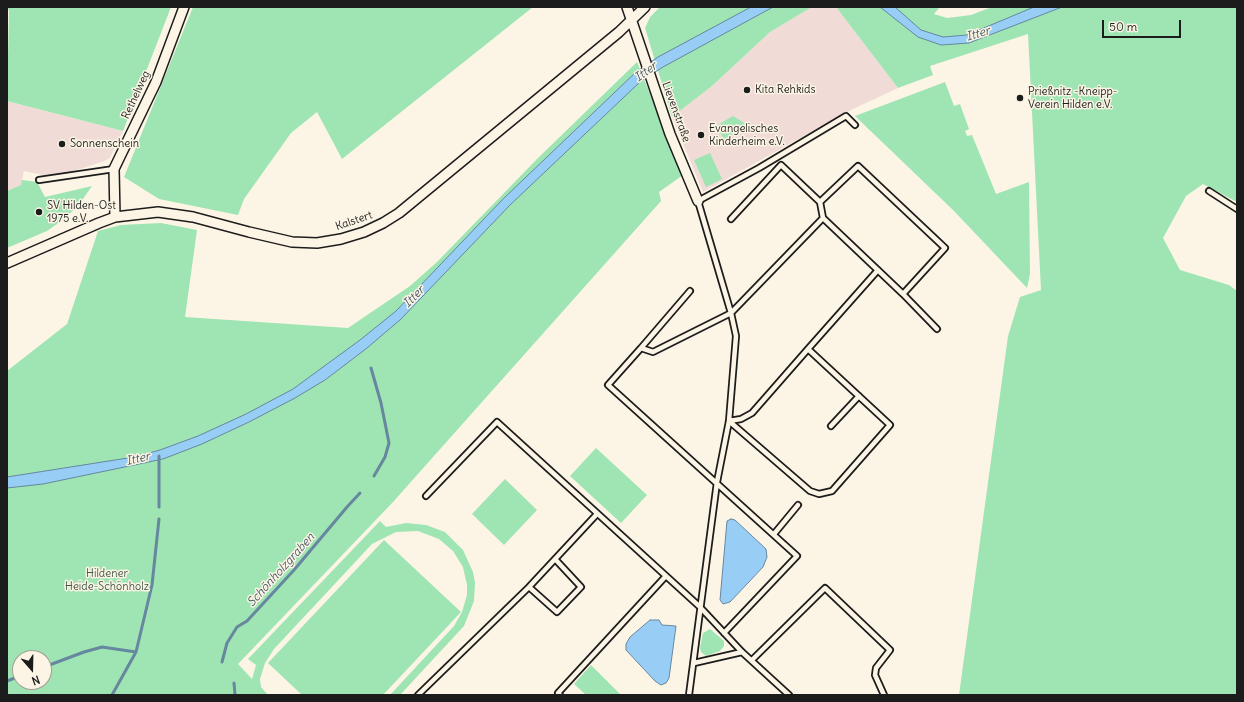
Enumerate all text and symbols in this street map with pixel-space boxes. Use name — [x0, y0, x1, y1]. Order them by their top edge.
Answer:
scale bar — [1104, 12, 1183, 38]
text: 50 m — [1109, 19, 1137, 34]
water label: Itter — [964, 24, 992, 44]
water label: Itter — [632, 59, 660, 85]
street label: Rethelweg — [119, 69, 153, 121]
street label: Lievenstraße — [659, 80, 693, 144]
place label: Kita Rehkids — [755, 83, 815, 97]
marker: Kita Rehkids — [742, 85, 752, 95]
place label: Prießnitz -Kneipp- Verein Hilden e.V. — [1028, 85, 1117, 111]
marker: Prießnitz -Kneipp- Verein Hilden e.V. — [1015, 93, 1025, 103]
place label: Evangelisches Kinderheim e.V. — [709, 122, 785, 148]
marker: Evangelisches Kinderheim e.V. — [696, 130, 706, 140]
place label: Sonnenschein — [70, 137, 139, 151]
marker: Sonnenschein — [57, 139, 67, 149]
place label: SV Hilden-Ost 1975 e.V. — [47, 199, 116, 225]
marker: SV Hilden-Ost 1975 e.V. — [34, 207, 44, 217]
street label: Kalstert — [334, 209, 374, 233]
water label: Itter — [400, 283, 428, 311]
water label: Itter — [125, 449, 151, 469]
water label: Schönholzgraben — [244, 530, 318, 610]
park label: Hildener Heide-Schönholz — [65, 567, 149, 593]
north arrow — [12, 650, 52, 690]
text: N — [30, 672, 42, 688]

